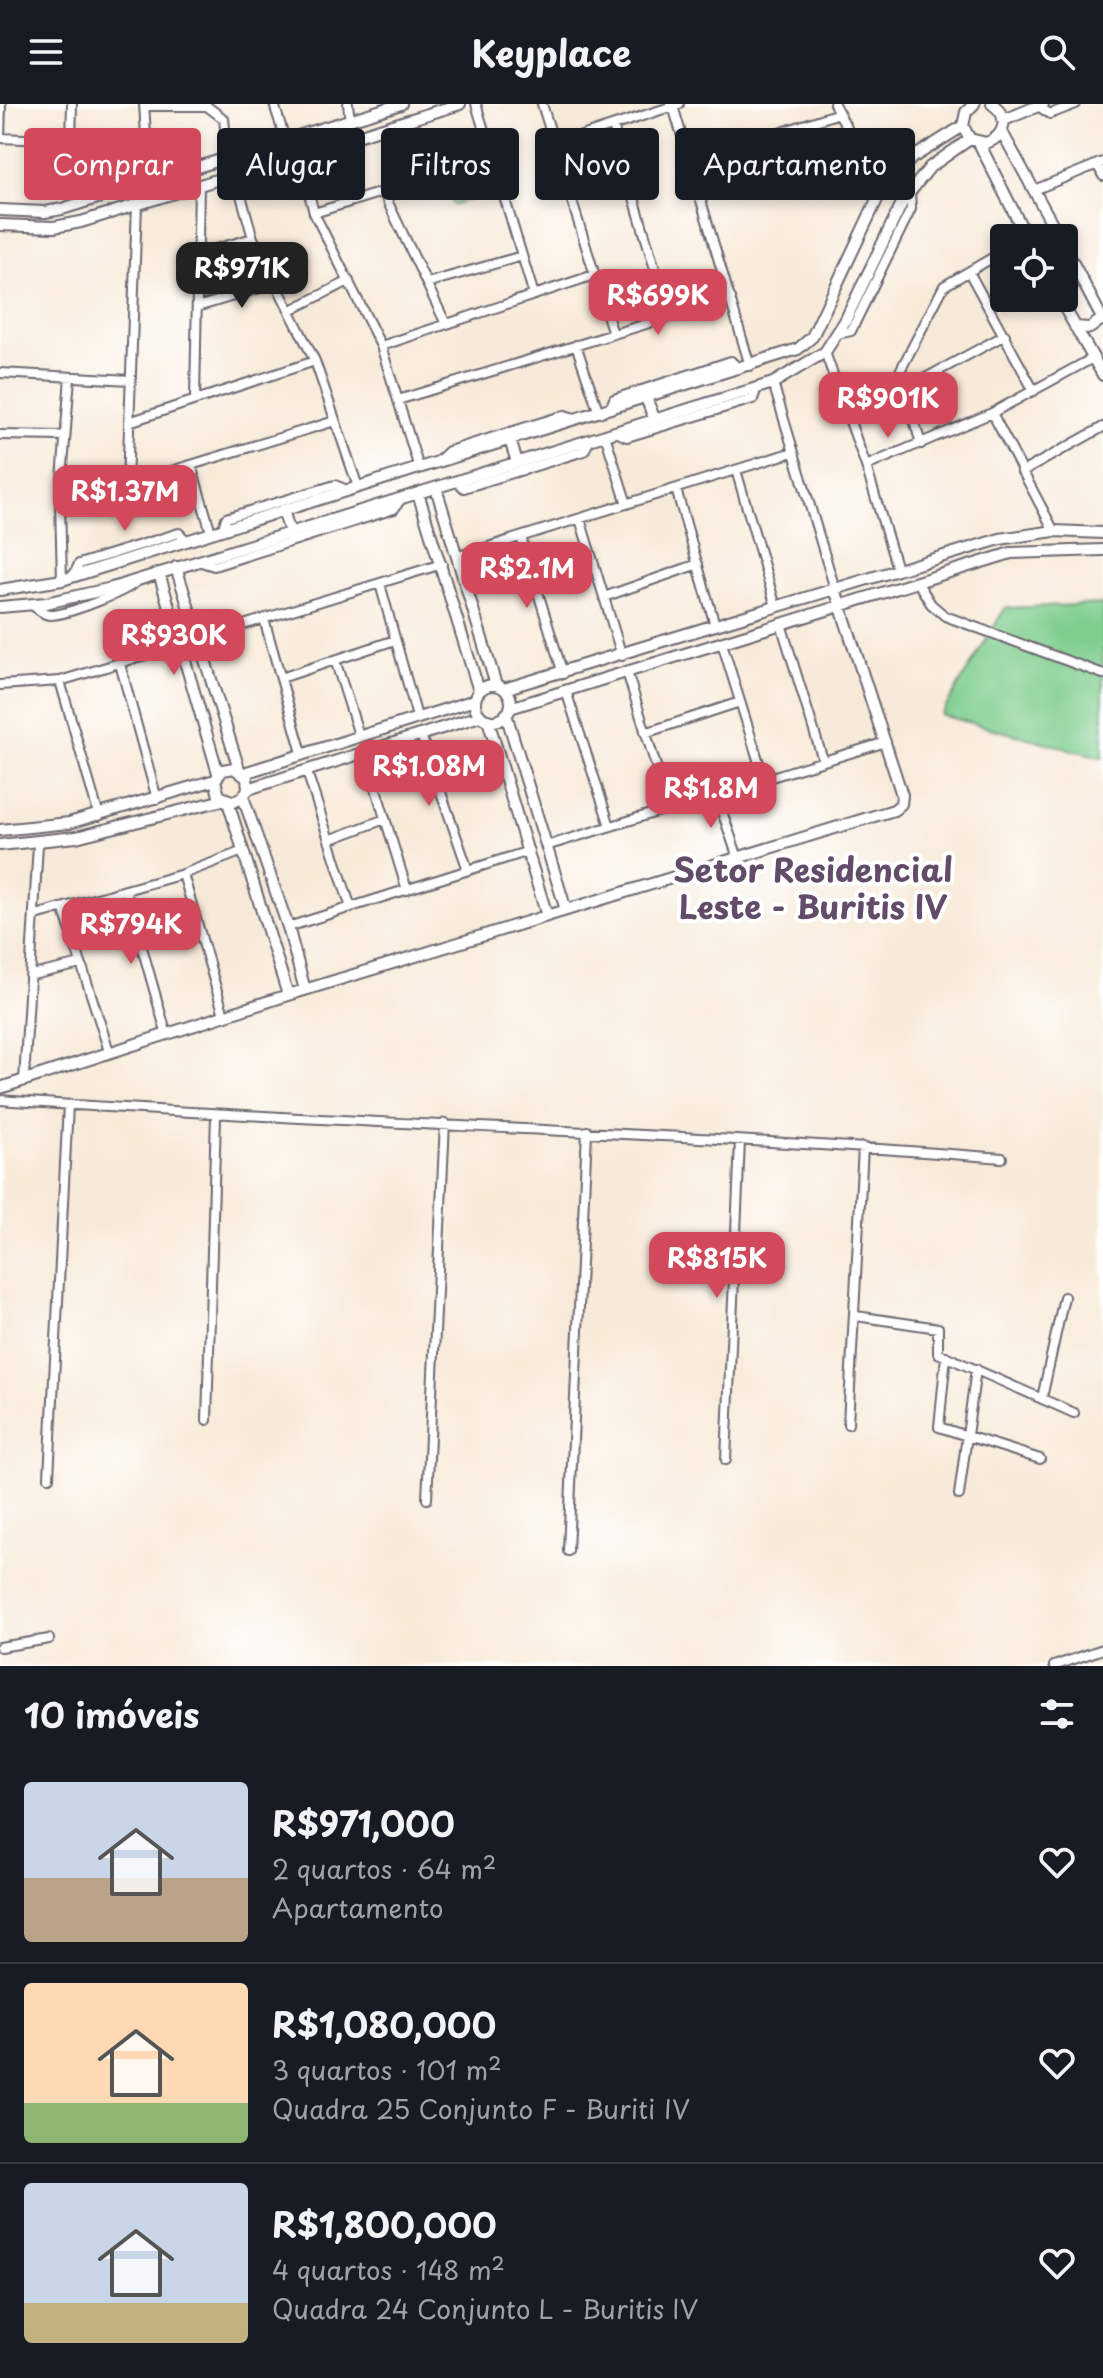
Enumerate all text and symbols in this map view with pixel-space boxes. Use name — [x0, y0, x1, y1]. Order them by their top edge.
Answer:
text: Keyplace — [471, 25, 632, 79]
icon: menu — [24, 30, 68, 74]
icon: search — [1035, 30, 1079, 74]
chip: Comprar — [24, 128, 201, 200]
chip: Alugar — [217, 128, 365, 200]
chip: Filtros — [381, 128, 519, 200]
chip: Novo — [535, 128, 659, 200]
chip: Apartamento — [675, 128, 915, 200]
map controls — [990, 224, 1078, 312]
button: locate — [990, 224, 1078, 312]
pin: R$971K — [177, 242, 307, 310]
text: R$971K — [194, 248, 290, 287]
pin: R$699K — [593, 269, 723, 337]
text: R$699K — [607, 275, 709, 314]
pin: R$901K — [823, 372, 953, 440]
text: R$901K — [837, 378, 939, 417]
pin: R$1.37M — [51, 465, 199, 533]
text: R$1.37M — [71, 471, 179, 510]
pin: R$2.1M — [462, 542, 592, 610]
text: R$2.1M — [479, 548, 575, 587]
pin: R$930K — [109, 609, 239, 677]
text: R$930K — [121, 615, 227, 654]
pin: R$1.08M — [355, 740, 503, 808]
text: R$1.08M — [372, 746, 486, 785]
pin: R$1.8M — [646, 762, 776, 830]
text: R$1.8M — [663, 768, 759, 807]
district label: Setor Residencial Leste - Buritis IV — [673, 845, 953, 930]
pin: R$794K — [66, 898, 196, 966]
text: R$794K — [80, 904, 182, 943]
pin: R$815K — [652, 1232, 782, 1300]
text: R$815K — [667, 1238, 767, 1277]
text: 10 imóveis — [24, 1688, 200, 1740]
icon: filters — [1035, 1692, 1079, 1736]
text: R$971,000 — [272, 1797, 455, 1849]
icon: home — [88, 1814, 184, 1910]
icon: heart — [1035, 1840, 1079, 1884]
text: 2 quartos · 64 m² — [272, 1849, 496, 1888]
text: Apartamento — [272, 1888, 443, 1927]
text: R$1,080,000 — [272, 1998, 496, 2050]
icon: home — [88, 2015, 184, 2111]
icon: heart — [1035, 2041, 1079, 2085]
text: 3 quartos · 101 m² — [272, 2050, 502, 2089]
text: Quadra 25 Conjunto F - Buriti IV — [272, 2089, 690, 2128]
text: R$1,800,000 — [272, 2198, 497, 2250]
icon: home — [88, 2215, 184, 2311]
icon: heart — [1035, 2241, 1079, 2285]
text: 4 quartos · 148 m² — [272, 2250, 505, 2289]
text: Quadra 24 Conjunto L - Buritis IV — [272, 2289, 698, 2328]

